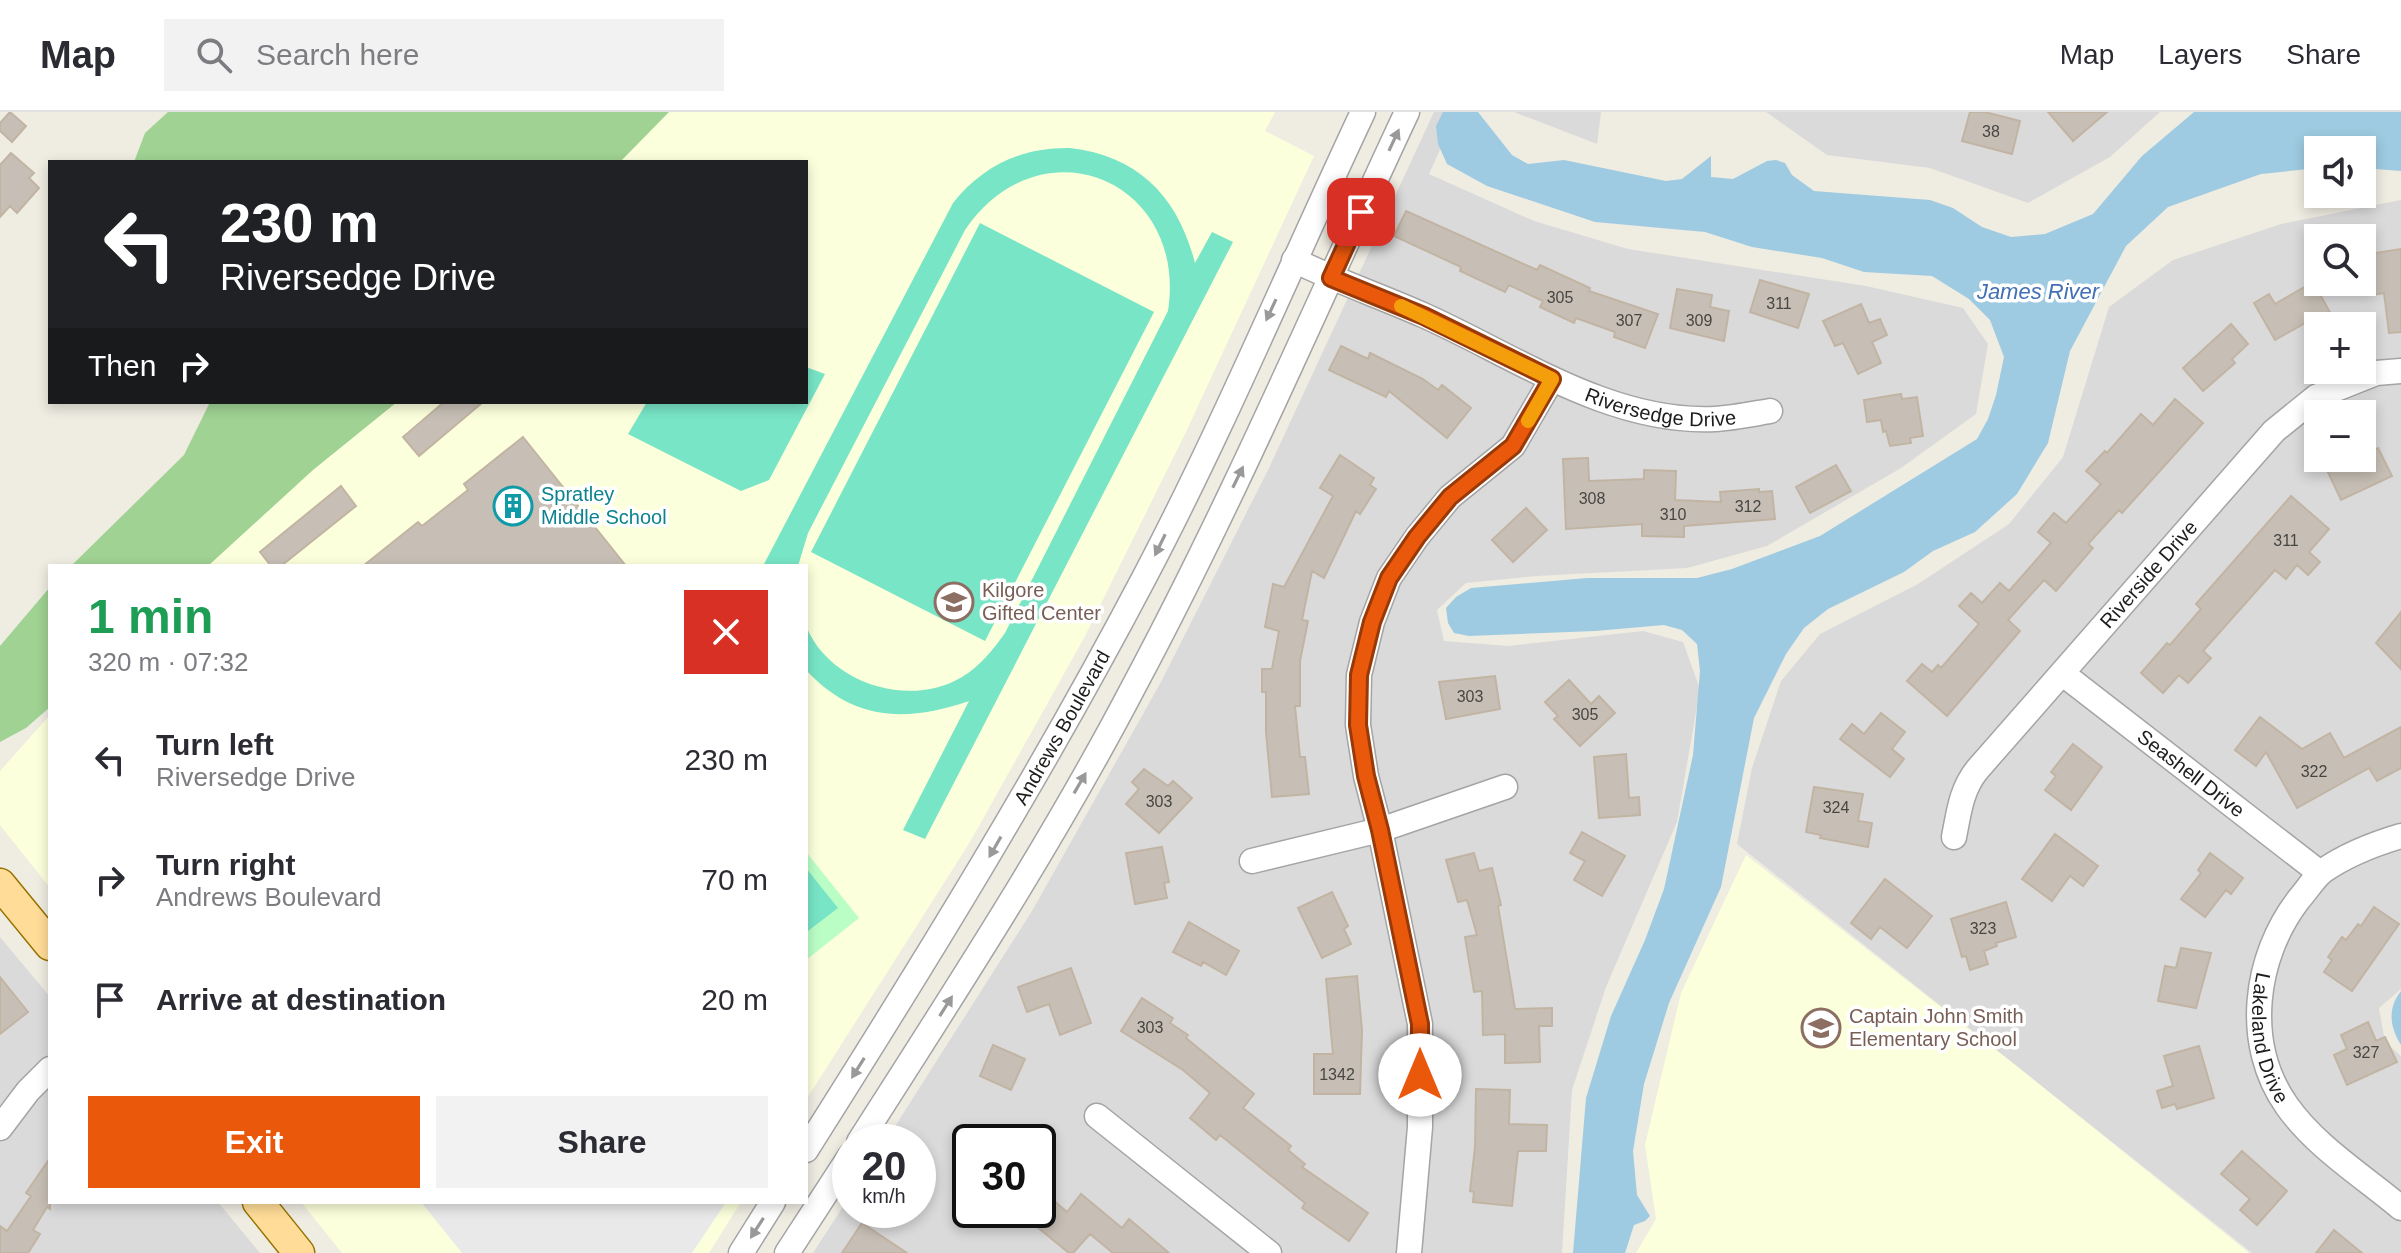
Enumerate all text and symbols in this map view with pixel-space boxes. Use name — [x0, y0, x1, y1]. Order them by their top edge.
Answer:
search box — [164, 19, 724, 91]
icon: search — [192, 33, 236, 77]
text: Map — [40, 34, 116, 76]
text: Search here — [256, 38, 419, 71]
text: Map — [2060, 39, 2114, 70]
text: Layers — [2158, 39, 2242, 70]
text: Share — [2286, 39, 2361, 70]
house number: 38 — [1982, 123, 2000, 140]
one-way arrow — [1387, 128, 1401, 151]
map controls — [2304, 136, 2376, 472]
button: sound — [2304, 136, 2376, 208]
pin — [1327, 178, 1395, 246]
icon: arrive — [1339, 190, 1383, 234]
text: 230 m — [220, 191, 379, 254]
icon: left — [88, 192, 192, 296]
button: search — [2304, 224, 2376, 296]
text: Riversedge Drive — [220, 257, 496, 298]
water label: James River — [1976, 279, 2101, 304]
house number: 305 — [1547, 289, 1573, 306]
house number: 311 — [1766, 295, 1792, 312]
one-way arrow — [1264, 298, 1278, 321]
house number: 307 — [1616, 312, 1642, 329]
house number: 309 — [1686, 312, 1712, 329]
button: + — [2304, 312, 2376, 384]
icon: right — [172, 344, 216, 388]
text: Then — [88, 349, 156, 382]
street label: Riversedge Drive — [1582, 383, 1737, 430]
button: − — [2304, 400, 2376, 472]
one-way arrow — [1231, 466, 1245, 489]
place label: Spratley Middle School — [541, 483, 667, 528]
building icon: Spratley Middle School — [492, 485, 534, 527]
house number: 308 — [1579, 490, 1605, 507]
house number: 312 — [1735, 498, 1761, 515]
house number: 310 — [1660, 506, 1686, 523]
street label: Riverside Drive — [2096, 516, 2202, 632]
house number: 311 — [2273, 532, 2299, 549]
one-way arrow — [1153, 533, 1167, 557]
place label: Kilgore Gifted Center — [982, 579, 1101, 624]
school or university icon: Kilgore Gifted Center — [933, 581, 975, 623]
text: 1 min — [88, 590, 213, 643]
button: close — [684, 590, 768, 674]
text: 320 m · 07:32 — [88, 647, 248, 677]
street label: Andrews Boulevard — [1009, 647, 1114, 808]
house number: 303 — [1457, 688, 1483, 705]
house number: 305 — [1572, 706, 1598, 723]
street label: Seashell Drive — [2133, 725, 2249, 821]
text: Turn left — [156, 728, 274, 761]
icon: left — [88, 738, 132, 782]
text: 230 m — [685, 743, 768, 776]
text: Riversedge Drive — [156, 762, 355, 792]
house number: 322 — [2301, 763, 2327, 780]
one-way arrow — [1073, 772, 1087, 794]
house number: 303 — [1146, 793, 1172, 810]
house number: 324 — [1823, 799, 1849, 816]
one-way arrow — [988, 836, 1002, 858]
text: Turn right — [156, 848, 295, 881]
icon: right — [88, 858, 132, 902]
text: 70 m — [701, 863, 768, 896]
text: Andrews Boulevard — [156, 882, 381, 912]
house number: 323 — [1970, 920, 1996, 937]
street label: Lakeland Drive — [2248, 971, 2293, 1107]
icon: arrive — [88, 978, 132, 1022]
text: Arrive at destination — [156, 983, 446, 1016]
text: 20 m — [701, 983, 768, 1016]
one-way arrow — [939, 995, 954, 1016]
place label: Captain John Smith Elementary School — [1849, 1005, 2024, 1050]
school or university icon: Captain John Smith Elementary School — [1800, 1007, 1842, 1049]
house number: 303 — [1137, 1019, 1163, 1036]
position arrow — [1378, 1033, 1462, 1117]
house number: 327 — [2353, 1044, 2379, 1061]
one-way arrow — [851, 1057, 866, 1078]
house number: 1342 — [1319, 1066, 1355, 1083]
button: Exit — [88, 1096, 420, 1188]
button: Share — [436, 1096, 768, 1188]
speed limit sign: 30 — [952, 1124, 1056, 1228]
text: 20 — [862, 1144, 906, 1188]
text: km/h — [862, 1185, 906, 1207]
one-way arrow — [749, 1217, 764, 1238]

